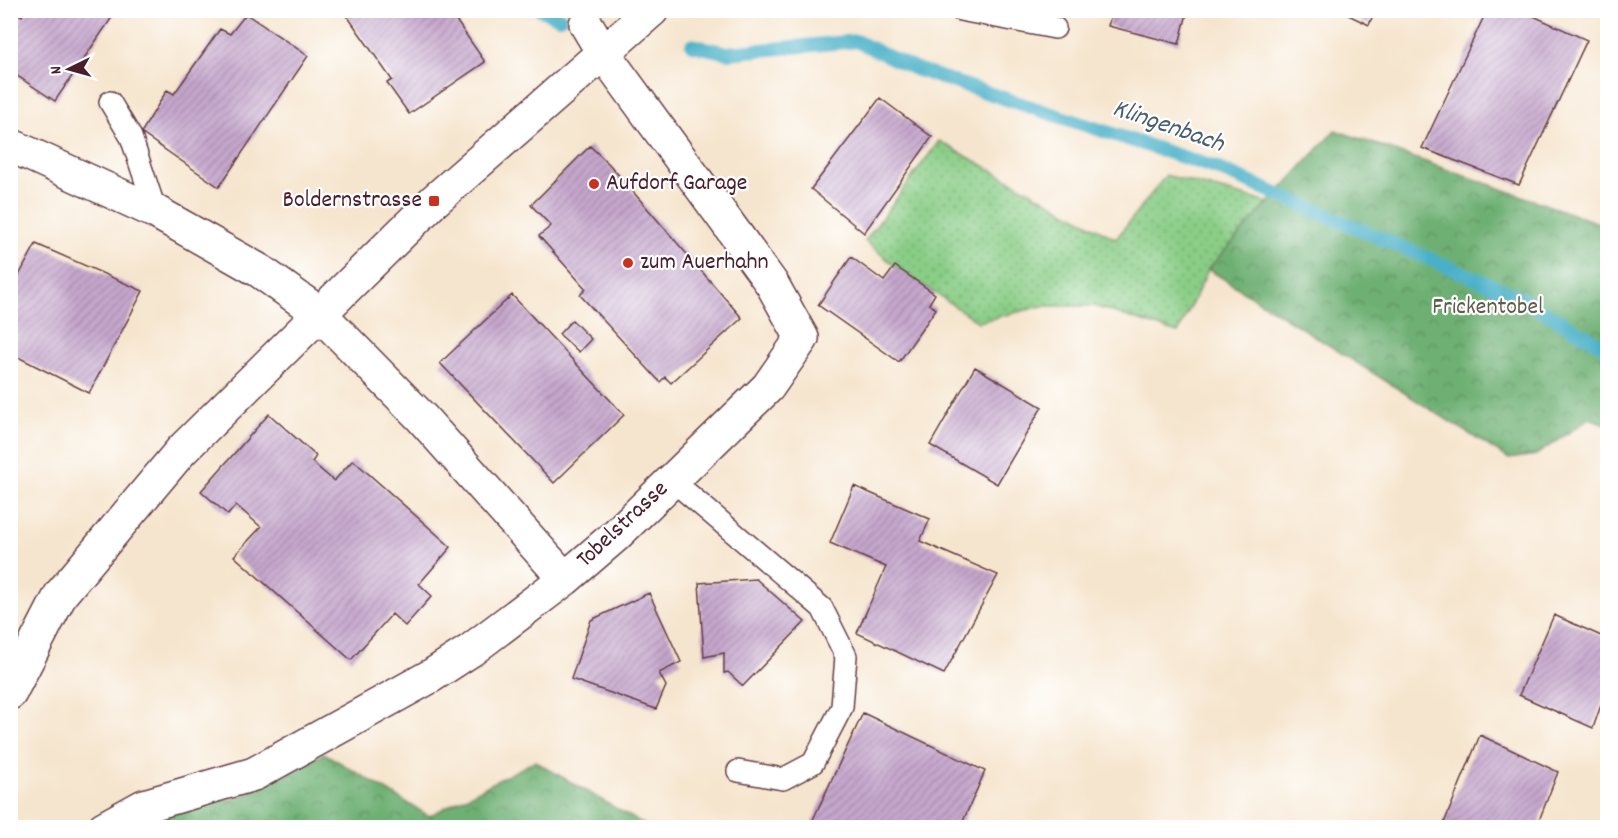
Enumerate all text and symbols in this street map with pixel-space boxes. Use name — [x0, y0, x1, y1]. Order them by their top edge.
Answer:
north arrow — [39, 39, 99, 99]
text: N — [45, 65, 68, 75]
water label: Klingenbach — [1107, 91, 1230, 164]
place label: Aufdorf Garage — [606, 167, 747, 201]
marker: Aufdorf Garage — [587, 177, 601, 191]
place label: Boldernstrasse — [283, 184, 422, 218]
marker: Boldernstrasse — [427, 194, 441, 208]
place label: zum Auerhahn — [640, 246, 769, 280]
marker: zum Auerhahn — [621, 256, 635, 270]
park label: Frickentobel — [1432, 291, 1544, 325]
street label: Tobelstrasse — [569, 473, 677, 577]

